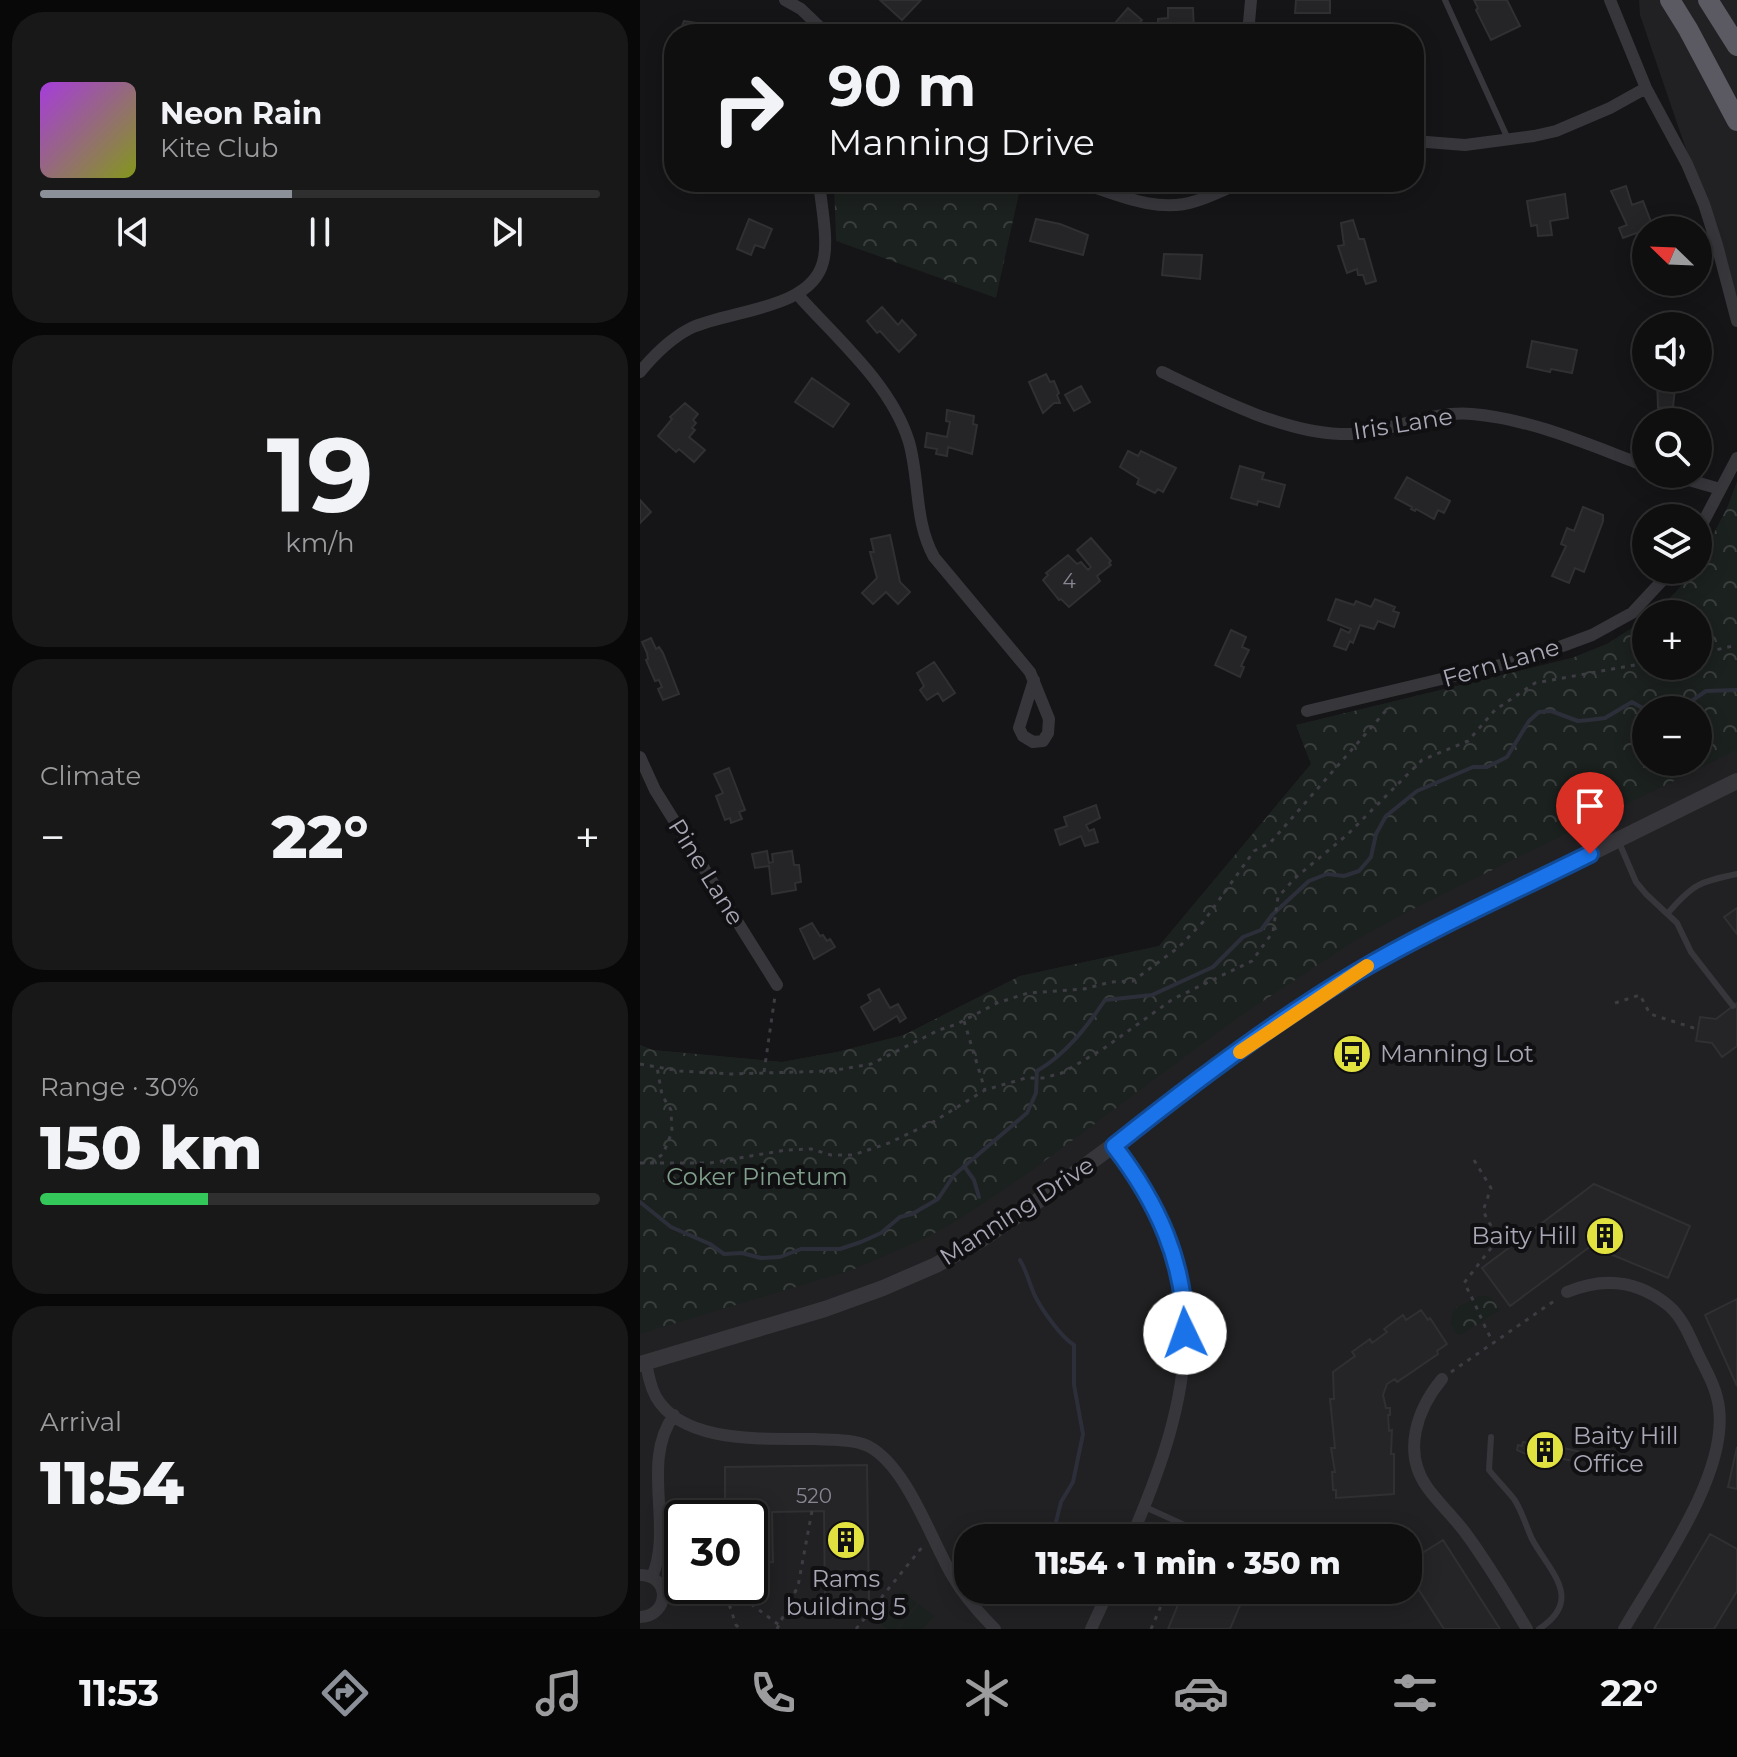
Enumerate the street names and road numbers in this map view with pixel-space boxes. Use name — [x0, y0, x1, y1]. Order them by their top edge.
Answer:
street label: Iris Lane — [1351, 401, 1455, 446]
street label: Fern Lane — [1439, 632, 1563, 693]
street label: Pine Lane — [662, 813, 750, 930]
street label: Manning Drive — [934, 1150, 1099, 1271]

